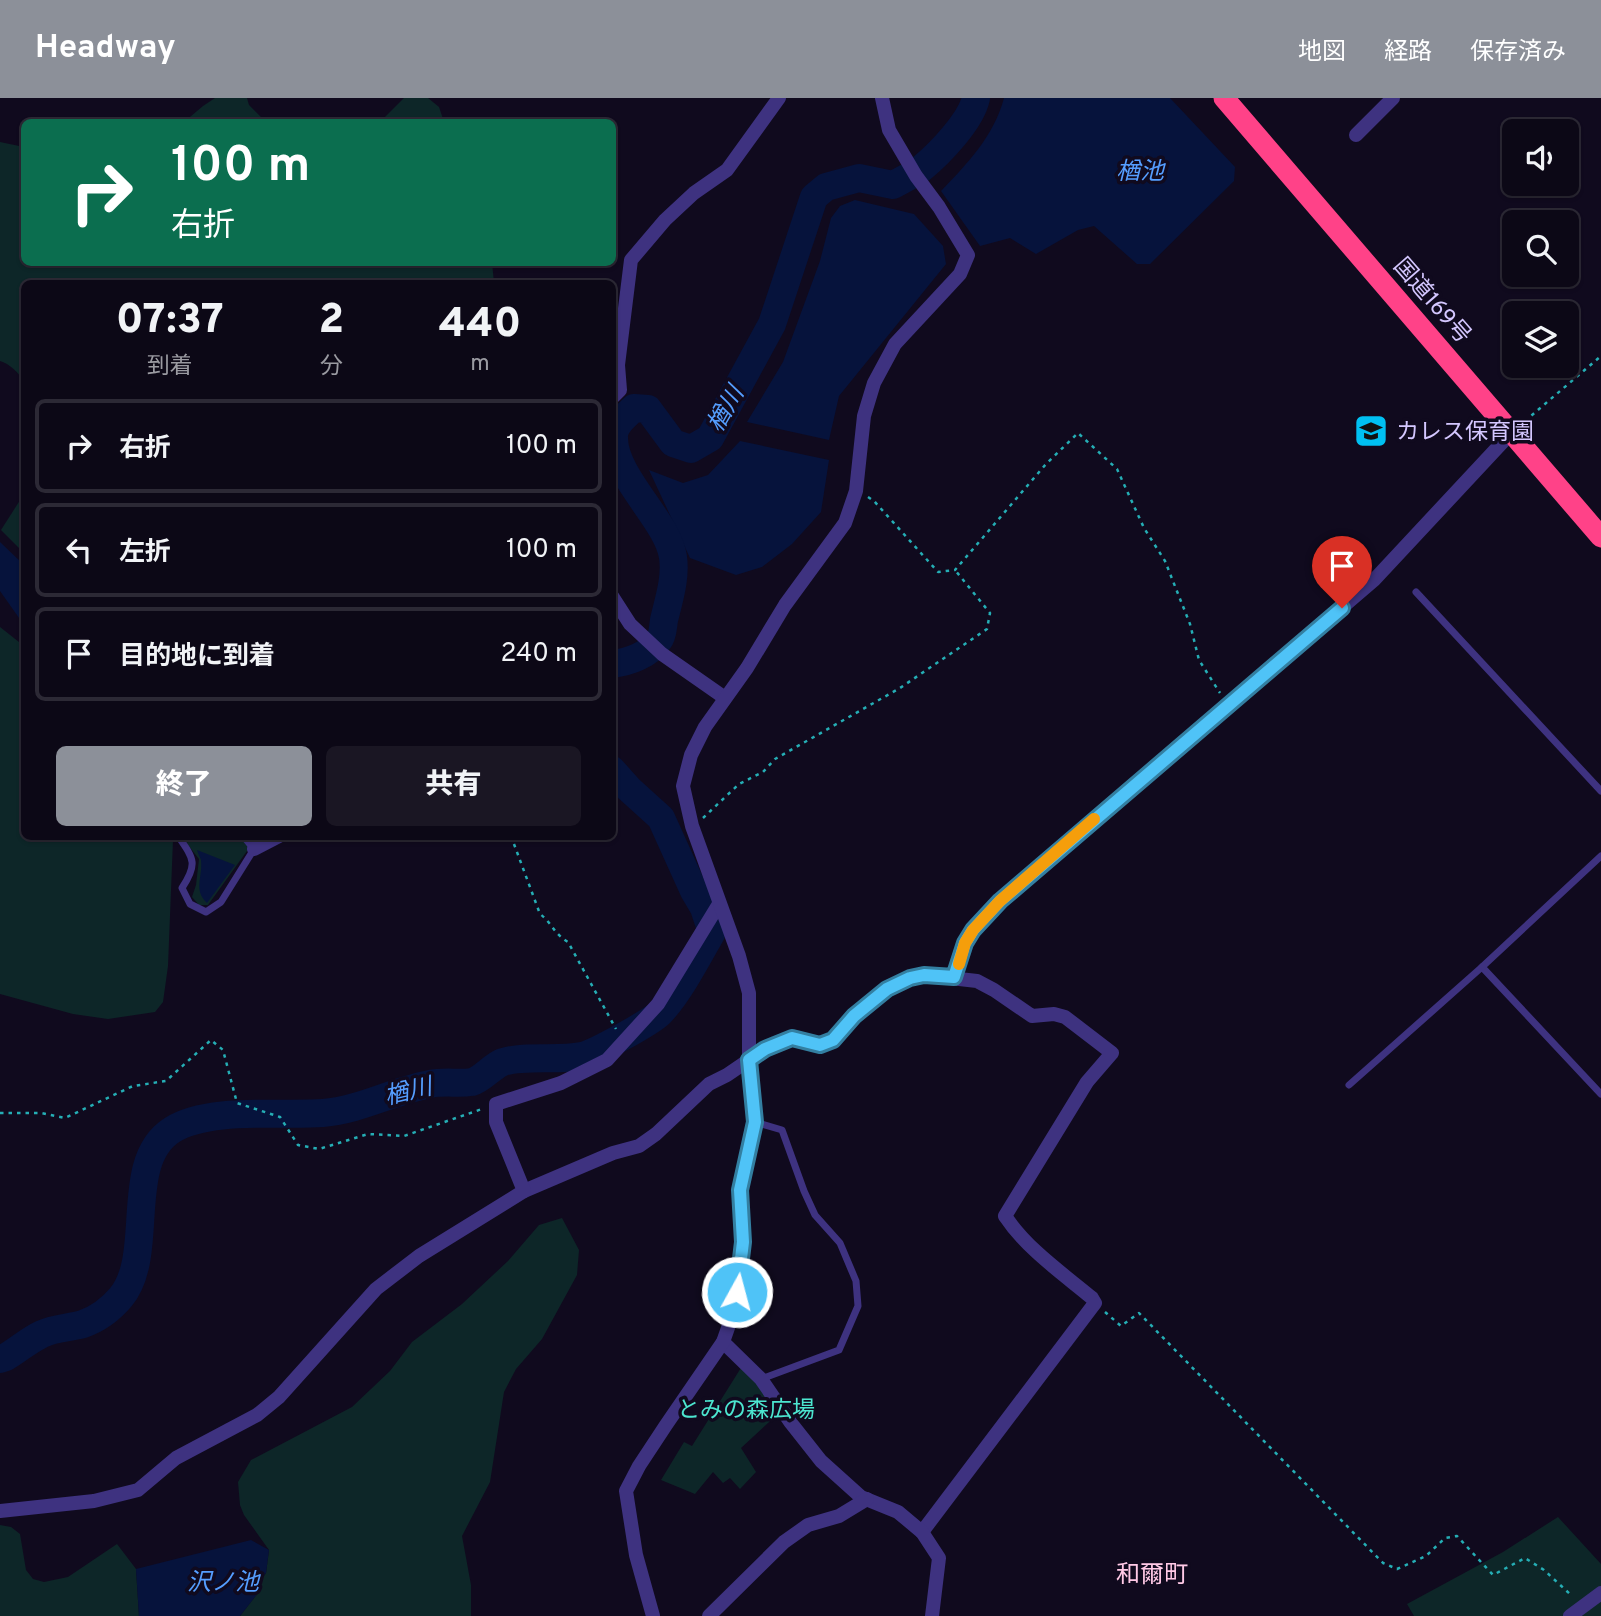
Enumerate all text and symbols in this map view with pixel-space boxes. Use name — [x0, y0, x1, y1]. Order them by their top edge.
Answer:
text: Headway — [35, 28, 176, 70]
text: 地図 — [1298, 38, 1346, 68]
text: 経路 — [1384, 38, 1432, 68]
text: 保存済み — [1470, 38, 1566, 68]
map controls — [1502, 119, 1579, 378]
button: sound — [1502, 119, 1579, 196]
text: 100 m — [171, 137, 310, 199]
icon: right — [56, 147, 147, 238]
water label: 楢池 — [1116, 158, 1166, 188]
text: 右折 — [171, 207, 235, 247]
button: search — [1502, 210, 1579, 287]
street label: 国道169号 — [1386, 253, 1476, 350]
text: 07:37 — [116, 295, 224, 348]
text: 2 — [319, 295, 344, 348]
text: 440 — [439, 299, 521, 352]
button: layers — [1502, 301, 1579, 378]
text: m — [470, 350, 490, 379]
text: 到着 — [147, 353, 193, 382]
text: 分 — [320, 353, 343, 382]
water label: 楢川 — [702, 379, 753, 438]
school or university icon: カレス保育園 — [1352, 412, 1390, 450]
place label: カレス保育園 — [1396, 419, 1534, 448]
icon: right — [60, 427, 98, 465]
text: 100 m — [506, 430, 577, 463]
text: 右折 — [119, 433, 171, 466]
icon: left — [60, 531, 98, 569]
text: 100 m — [506, 534, 577, 567]
pin — [1312, 536, 1372, 608]
text: 左折 — [119, 537, 171, 570]
icon: arrive — [1323, 547, 1361, 585]
icon: arrive — [60, 635, 98, 673]
text: 240 m — [500, 638, 577, 671]
text: 目的地に到着 — [119, 641, 275, 674]
button: 終了 — [56, 746, 312, 826]
button: 共有 — [326, 746, 581, 826]
water label: 楢川 — [382, 1072, 438, 1113]
position arrow — [700, 1255, 774, 1329]
park label: とみの森広場 — [677, 1397, 815, 1426]
district label: 和爾町 — [1116, 1561, 1188, 1591]
water label: 沢ノ池 — [187, 1569, 261, 1599]

